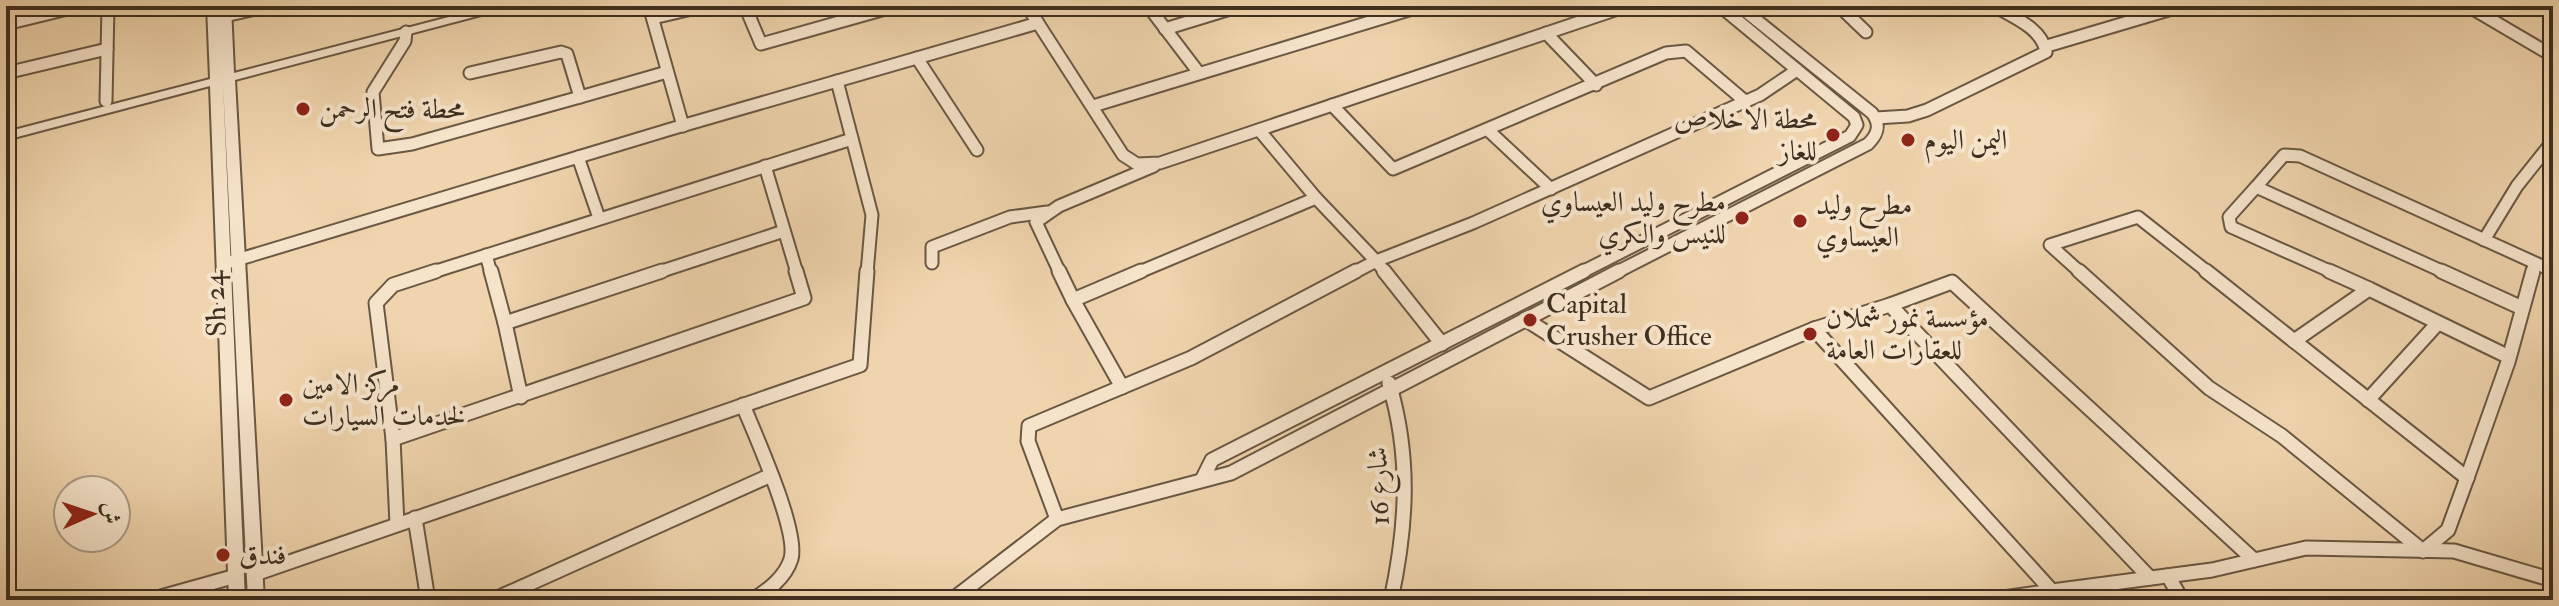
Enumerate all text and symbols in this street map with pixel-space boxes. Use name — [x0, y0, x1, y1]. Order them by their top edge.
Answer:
place label: محطة فتح الرحمن — [319, 92, 465, 133]
marker: محطة فتح الرحمن — [294, 100, 312, 118]
place label: محطة الاخلاص للغاز — [1674, 102, 1817, 169]
place label: اليمن اليوم — [1924, 123, 2007, 164]
marker: محطة الاخلاص للغاز — [1824, 126, 1842, 144]
marker: اليمن اليوم — [1899, 131, 1917, 149]
place label: مطرح وليد العيساوي للنيس والكري — [1541, 185, 1726, 256]
place label: مطرح وليد العيساوي — [1816, 188, 1912, 259]
marker: مطرح وليد العيساوي للنيس والكري — [1733, 209, 1751, 227]
marker: مطرح وليد العيساوي — [1791, 212, 1809, 230]
street label: Sh 24 — [197, 269, 235, 338]
place label: Capital Crusher Office — [1546, 287, 1712, 354]
place label: مؤسسة نمور شملان للعقارات العامة — [1826, 301, 1989, 368]
marker: Capital Crusher Office — [1521, 311, 1539, 329]
marker: مؤسسة نمور شملان للعقارات العامة — [1801, 325, 1819, 343]
place label: مركز الامين لخدمات السيارات — [302, 367, 465, 434]
marker: مركز الامين لخدمات السيارات — [277, 391, 295, 409]
street label: شارع 16 — [1360, 446, 1403, 526]
north arrow — [52, 474, 132, 554]
text: ش — [96, 501, 126, 525]
place label: فندق — [239, 538, 287, 573]
marker: فندق — [214, 546, 232, 564]

